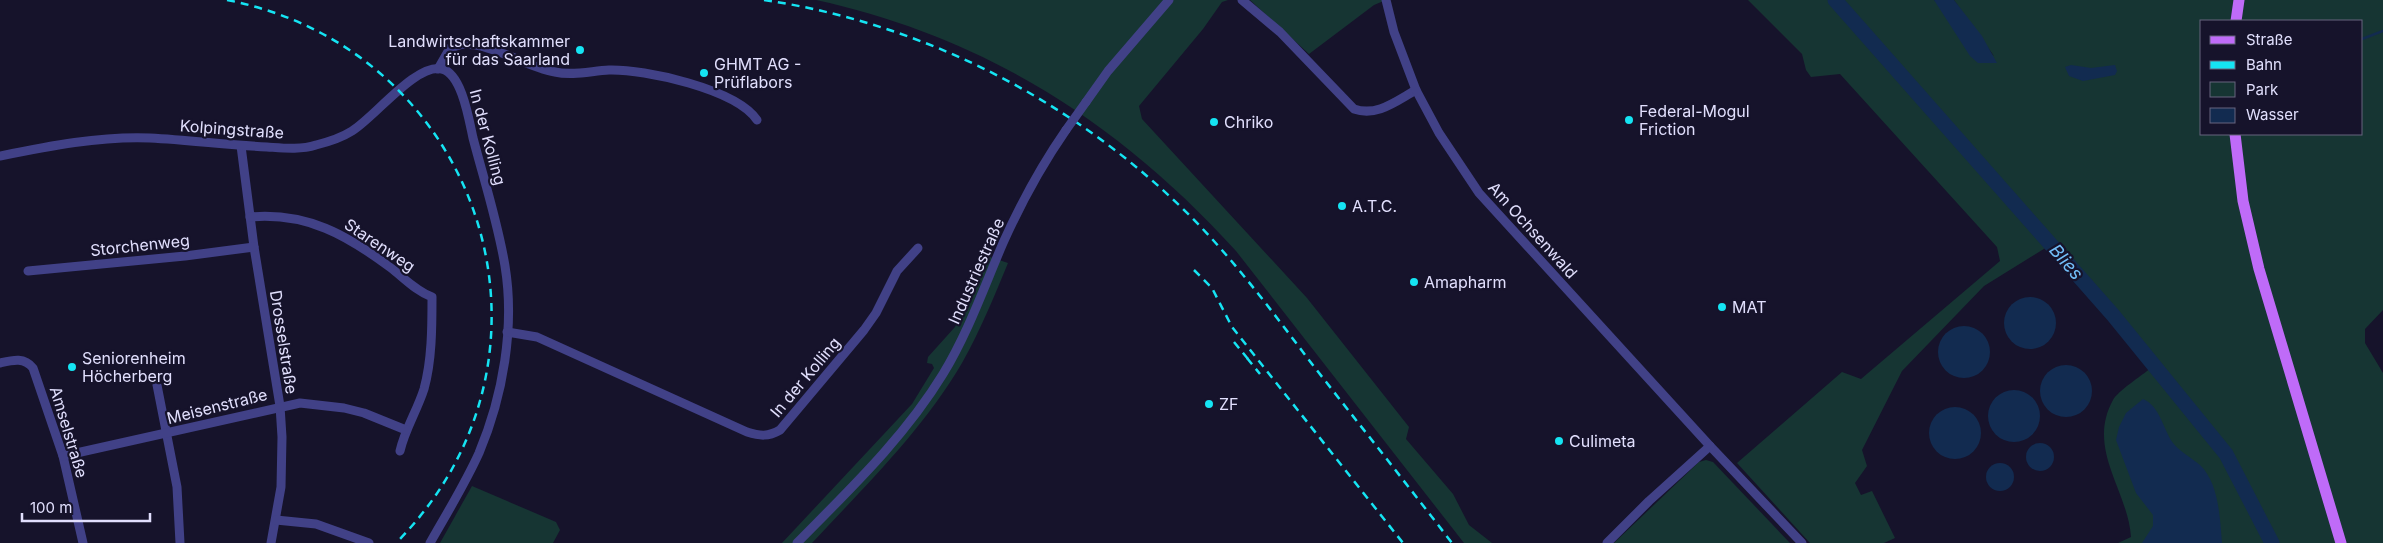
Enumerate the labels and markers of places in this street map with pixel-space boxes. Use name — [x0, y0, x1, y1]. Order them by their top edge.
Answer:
place label: Landwirtschaftskammer für das Saarland — [388, 31, 570, 69]
marker: Landwirtschaftskammer für das Saarland — [574, 44, 586, 56]
place label: GHMT AG - Prüflabors — [714, 54, 801, 92]
marker: GHMT AG - Prüflabors — [698, 67, 710, 79]
place label: Federal-Mogul Friction — [1639, 101, 1750, 139]
place label: Chriko — [1224, 112, 1273, 132]
marker: Federal-Mogul Friction — [1623, 114, 1635, 126]
marker: Chriko — [1208, 116, 1220, 128]
place label: A.T.C. — [1352, 196, 1397, 216]
marker: A.T.C. — [1336, 200, 1348, 212]
place label: Amapharm — [1424, 272, 1507, 292]
marker: Amapharm — [1408, 276, 1420, 288]
place label: MAT — [1732, 297, 1766, 317]
marker: MAT — [1716, 301, 1728, 313]
place label: Seniorenheim Höcherberg — [82, 348, 186, 386]
marker: Seniorenheim Höcherberg — [66, 361, 78, 373]
place label: ZF — [1219, 394, 1239, 414]
marker: ZF — [1203, 398, 1215, 410]
place label: Culimeta — [1569, 431, 1636, 451]
marker: Culimeta — [1553, 435, 1565, 447]

